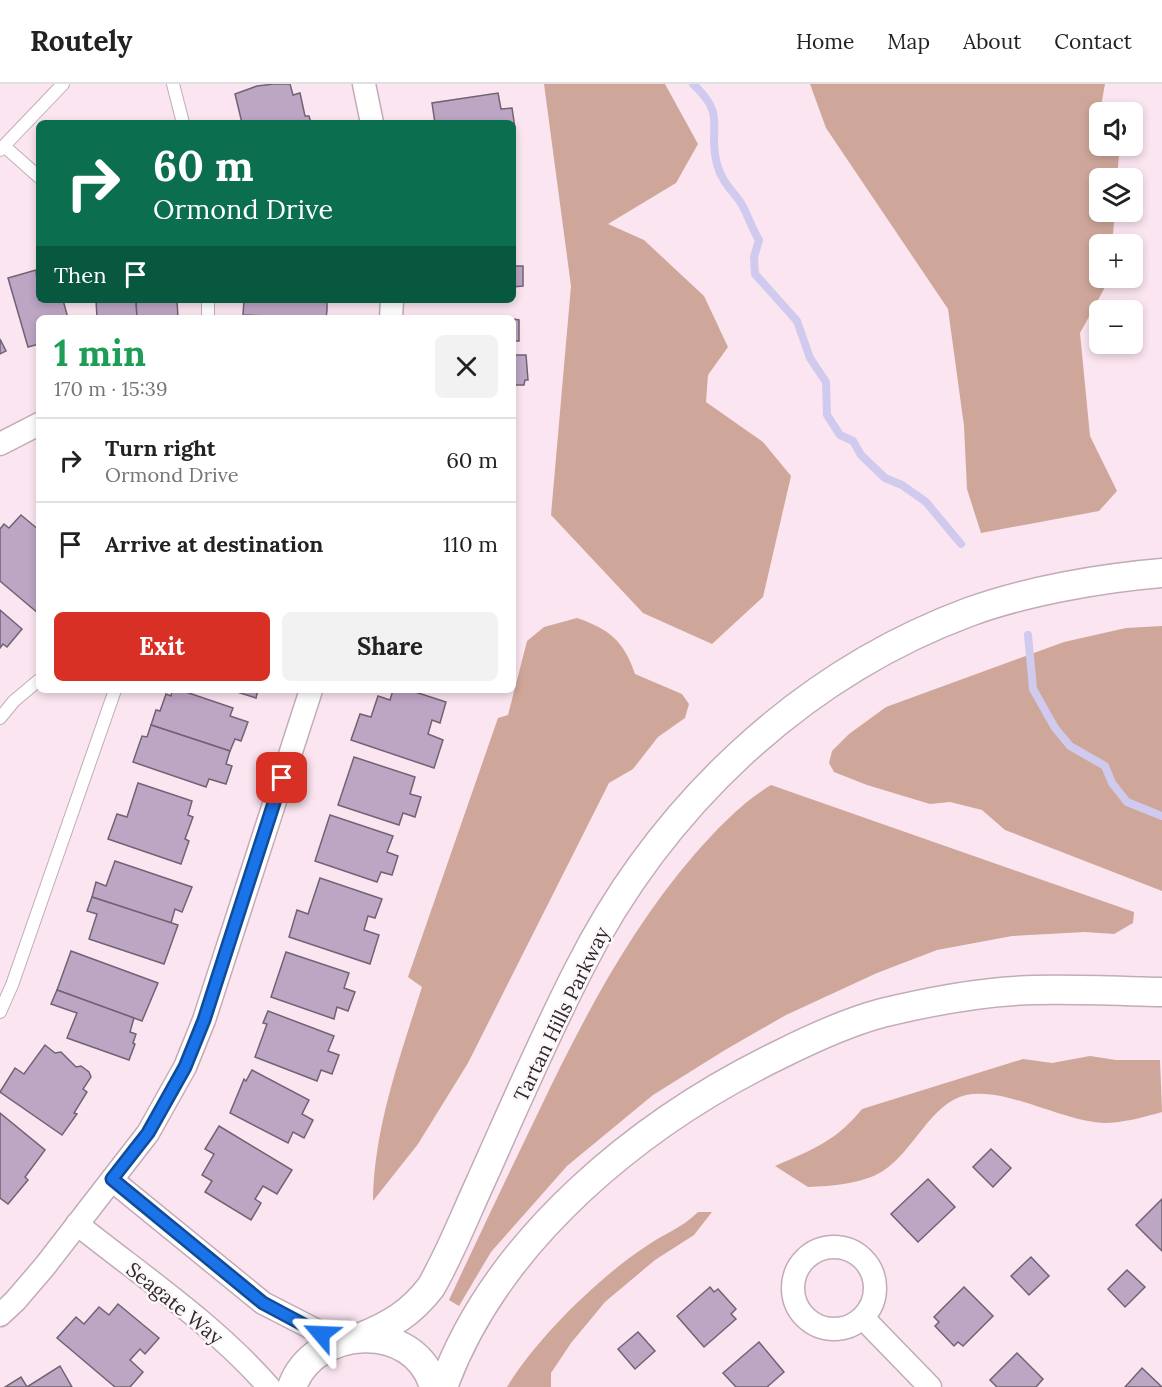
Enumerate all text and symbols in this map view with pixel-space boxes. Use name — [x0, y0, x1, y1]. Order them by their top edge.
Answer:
text: Routely — [30, 23, 132, 59]
text: Home — [796, 28, 854, 55]
text: Map — [887, 28, 930, 55]
text: About — [963, 28, 1021, 55]
text: Contact — [1054, 28, 1132, 55]
map controls — [1089, 102, 1143, 354]
button: sound — [1089, 102, 1143, 156]
text: 60 m — [153, 139, 254, 193]
icon: right — [54, 144, 132, 222]
button: layers — [1089, 168, 1143, 222]
text: Ormond Drive — [153, 192, 333, 226]
button: + — [1089, 234, 1143, 288]
icon: arrive — [119, 258, 152, 291]
text: Then — [54, 261, 107, 289]
button: − — [1089, 300, 1143, 354]
text: 1 min — [54, 330, 146, 376]
button: close — [435, 335, 498, 398]
text: 170 m · 15:39 — [54, 376, 167, 401]
text: Turn right — [105, 434, 216, 462]
icon: right — [54, 444, 87, 477]
text: 60 m — [446, 446, 498, 474]
text: Ormond Drive — [105, 462, 239, 487]
icon: arrive — [54, 528, 87, 561]
text: Arrive at destination — [105, 530, 323, 558]
text: 110 m — [443, 530, 498, 558]
button: Exit — [54, 612, 270, 681]
button: Share — [282, 612, 498, 681]
pin — [256, 752, 307, 803]
icon: arrive — [265, 761, 298, 794]
street label: Tartan Hills Parkway — [508, 922, 614, 1106]
street label: Seagate Way — [122, 1256, 229, 1350]
position arrow — [289, 1302, 353, 1366]

